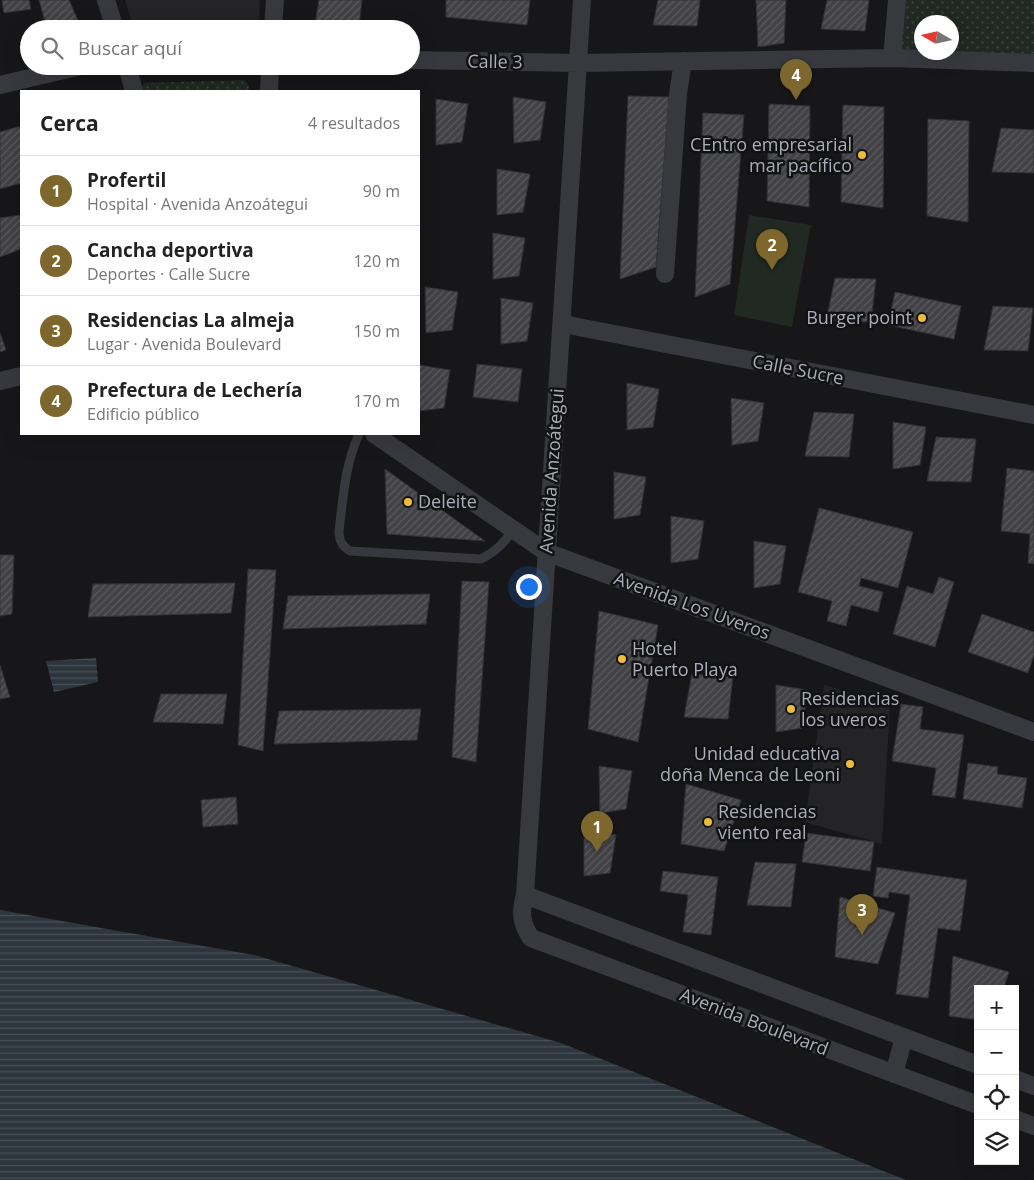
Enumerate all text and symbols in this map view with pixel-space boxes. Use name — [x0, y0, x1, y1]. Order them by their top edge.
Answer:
north arrow — [914, 15, 959, 60]
search box — [20, 20, 420, 75]
icon: search — [38, 34, 66, 62]
text: Buscar aquí — [78, 35, 182, 61]
street label: Calle 3 — [467, 49, 523, 73]
pin: 4 — [780, 59, 812, 100]
text: Cerca — [40, 109, 99, 137]
text: 4 resultados — [308, 112, 400, 134]
place label: CEntro empresarial mar pacífico — [690, 132, 852, 177]
marker: CEntro empresarial mar pacífico — [856, 149, 868, 161]
text: Profertil — [87, 167, 166, 193]
text: 1 — [51, 180, 61, 202]
text: 90 m — [363, 180, 400, 202]
text: Hospital · Avenida Anzoátegui — [87, 193, 308, 215]
pin: 2 — [756, 229, 788, 270]
text: Cancha deportiva — [87, 237, 254, 263]
text: 2 — [51, 250, 61, 272]
text: 120 m — [354, 250, 400, 272]
text: Deportes · Calle Sucre — [87, 263, 250, 285]
place label: Burger point — [806, 305, 912, 329]
text: Residencias La almeja — [87, 307, 295, 333]
marker: Burger point — [916, 312, 928, 324]
text: 3 — [51, 320, 61, 342]
text: 150 m — [354, 320, 400, 342]
text: Lugar · Avenida Boulevard — [87, 333, 282, 355]
street label: Calle Sucre — [751, 348, 846, 390]
text: Prefectura de Lechería — [87, 377, 302, 403]
street label: Avenida Anzoátegui — [533, 388, 569, 554]
text: 4 — [51, 390, 61, 412]
text: 170 m — [354, 390, 400, 412]
text: Edificio público — [87, 403, 199, 425]
place label: Deleite — [418, 489, 477, 513]
marker: Deleite — [402, 496, 414, 508]
street label: Avenida Los Uveros — [611, 566, 774, 644]
your location — [516, 574, 542, 600]
place label: Hotel Puerto Playa — [632, 636, 738, 681]
marker: Hotel Puerto Playa — [616, 653, 628, 665]
place label: Residencias los uveros — [801, 686, 899, 731]
marker: Residencias los uveros — [785, 703, 797, 715]
place label: Unidad educativa doña Menca de Leoni — [660, 741, 840, 786]
marker: Unidad educativa doña Menca de Leoni — [844, 758, 856, 770]
place label: Residencias viento real — [718, 799, 816, 844]
pin: 1 — [581, 811, 613, 852]
marker: Residencias viento real — [702, 816, 714, 828]
pin: 3 — [846, 894, 878, 935]
street label: Avenida Boulevard — [677, 982, 832, 1060]
map controls — [974, 985, 1019, 1165]
button: + — [974, 985, 1019, 1030]
button: − — [974, 1030, 1019, 1075]
button: locate — [974, 1075, 1019, 1120]
button: layers — [974, 1120, 1019, 1165]

